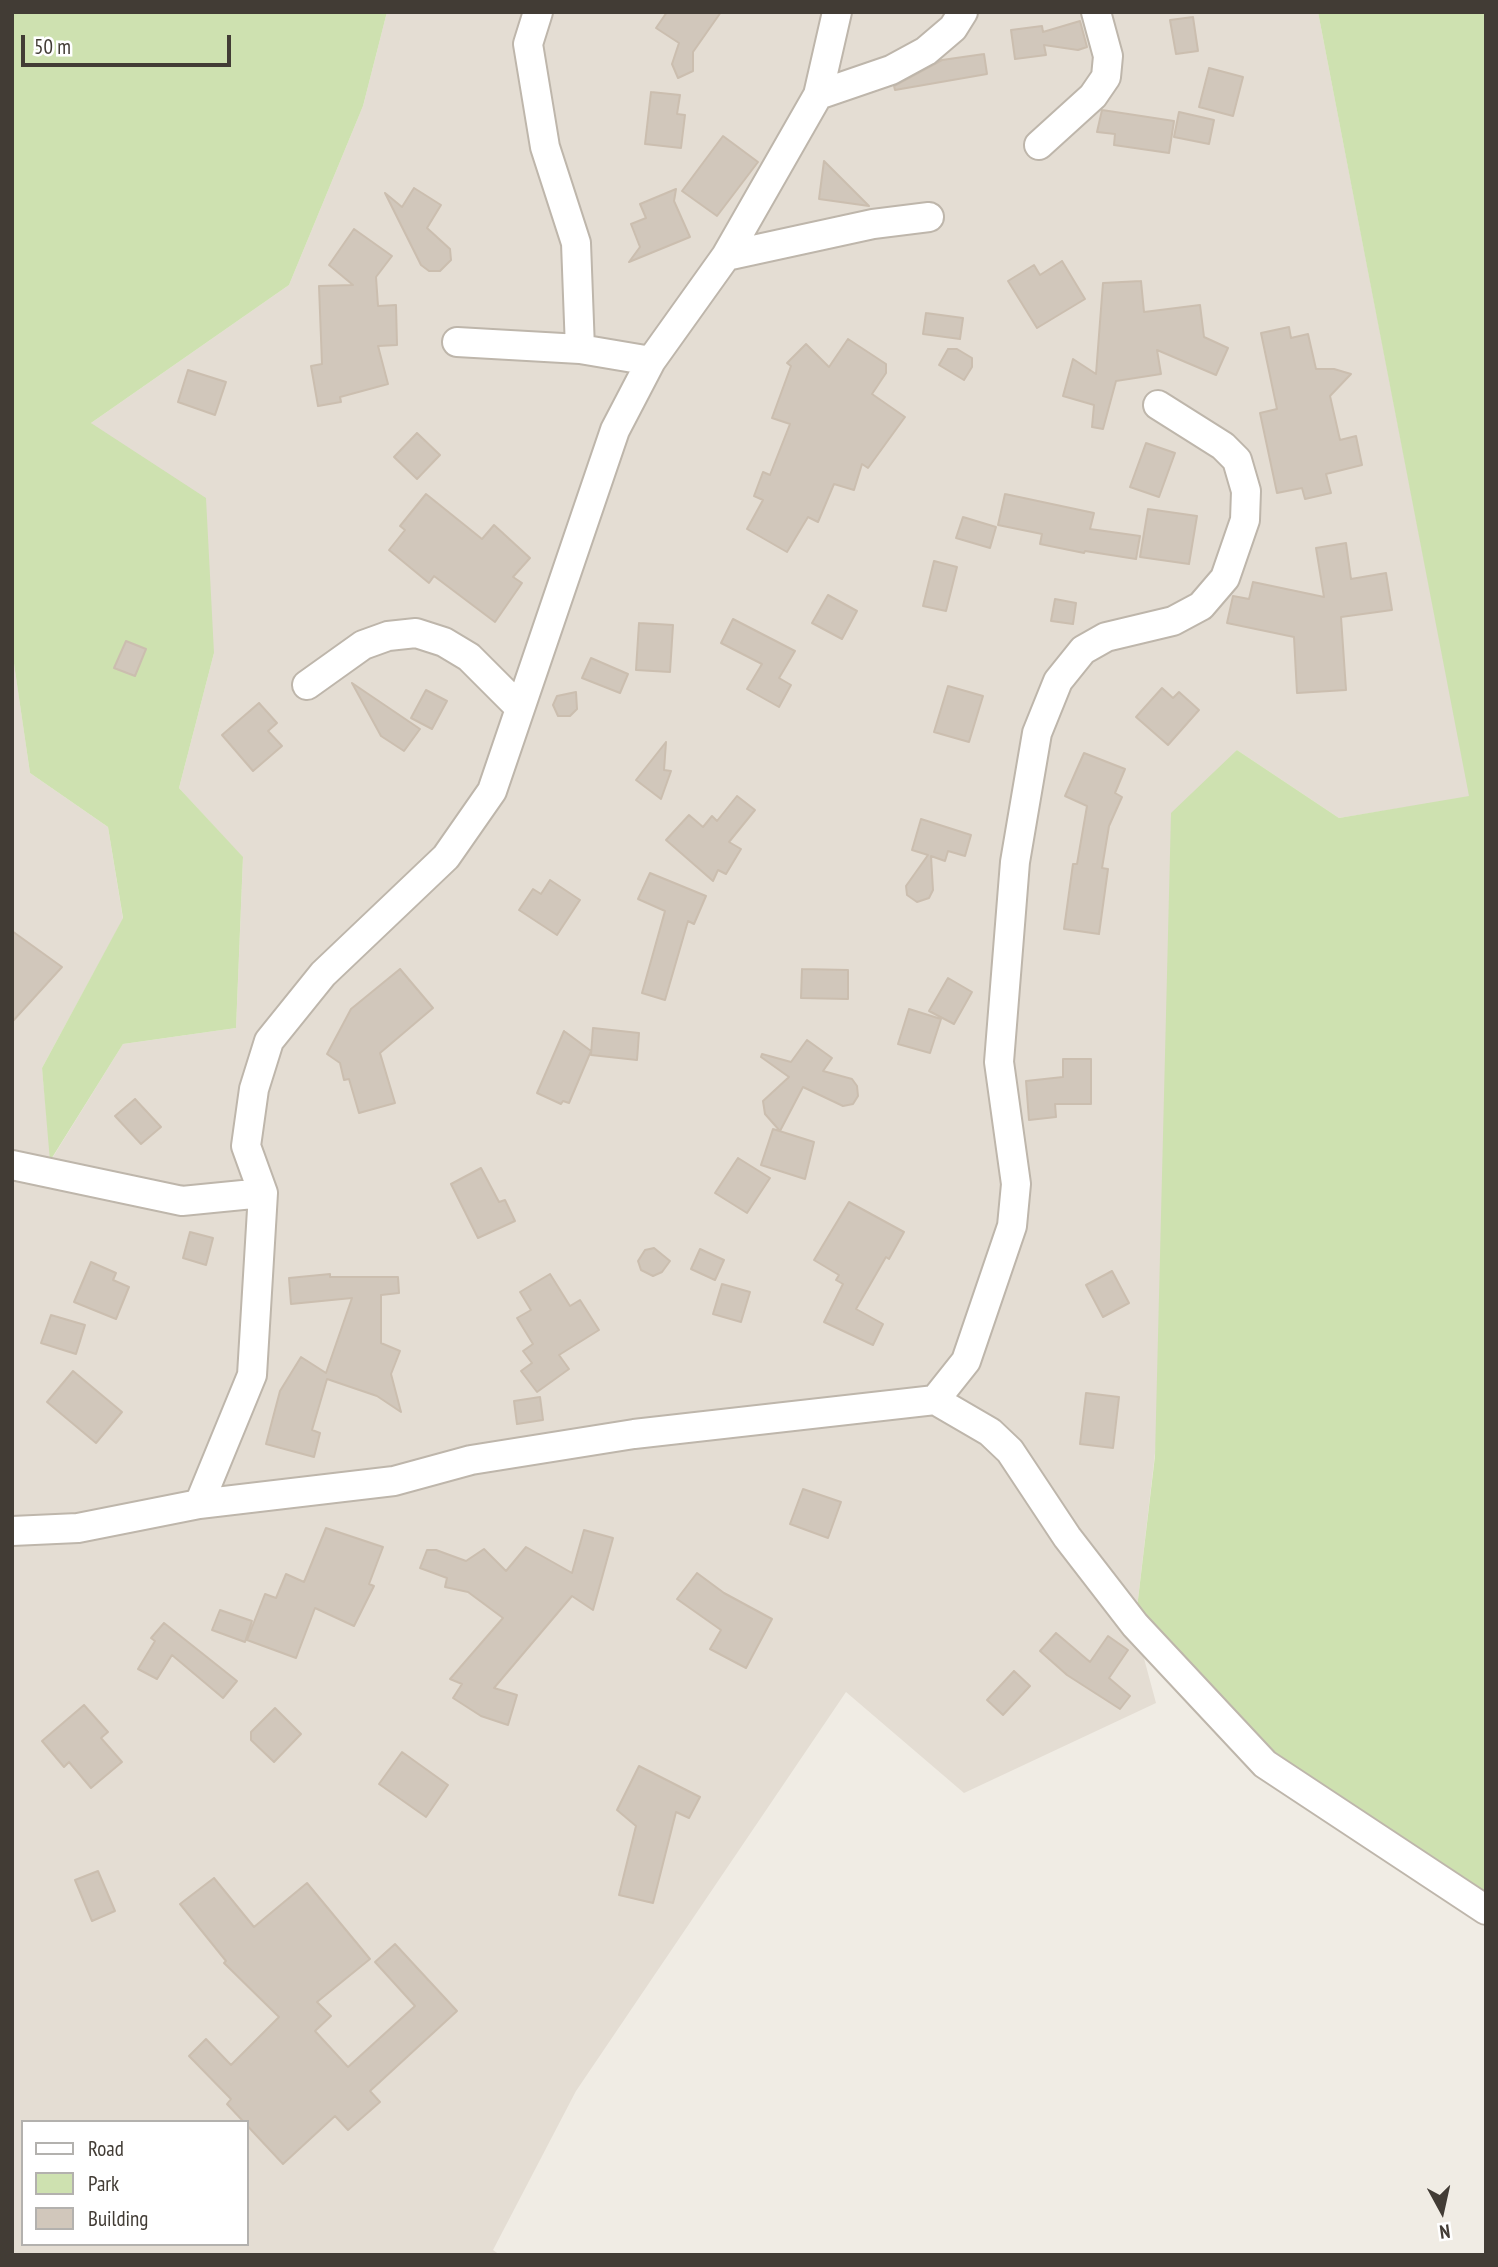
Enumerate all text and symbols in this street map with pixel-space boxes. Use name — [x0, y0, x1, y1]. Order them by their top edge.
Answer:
scale bar — [24, 21, 234, 65]
text: 50 m — [34, 33, 71, 60]
legend — [21, 2120, 248, 2246]
text: Road — [88, 2135, 124, 2162]
text: Park — [88, 2170, 119, 2197]
north arrow — [1407, 2176, 1477, 2246]
text: Building — [88, 2205, 148, 2232]
text: N — [1438, 2219, 1452, 2244]

